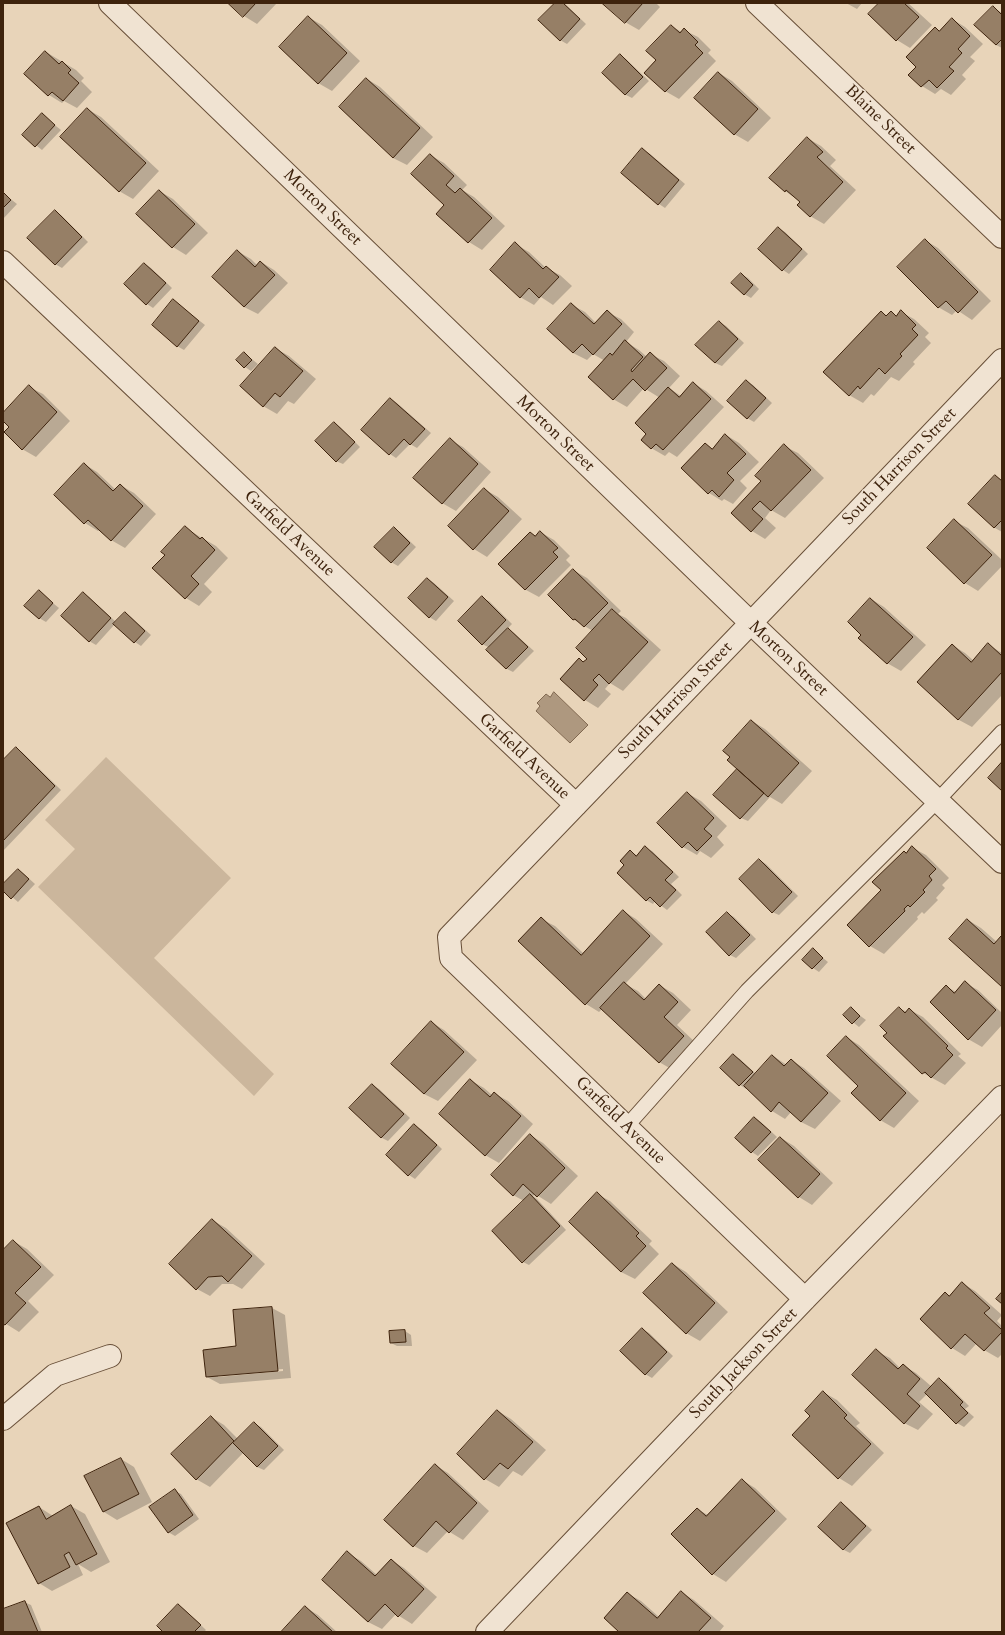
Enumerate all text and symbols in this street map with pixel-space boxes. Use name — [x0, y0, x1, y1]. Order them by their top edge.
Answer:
street label: Blaine Street — [840, 81, 920, 159]
street label: Morton Street — [279, 166, 365, 250]
street label: Morton Street — [512, 392, 598, 476]
street label: South Harrison Street — [839, 404, 961, 530]
street label: Garfield Avenue — [239, 487, 339, 581]
street label: Morton Street — [744, 617, 832, 701]
street label: South Harrison Street — [615, 638, 737, 764]
street label: Garfield Avenue — [474, 710, 574, 804]
street label: Garfield Avenue — [571, 1073, 669, 1169]
street label: South Jackson Street — [686, 1304, 802, 1424]

